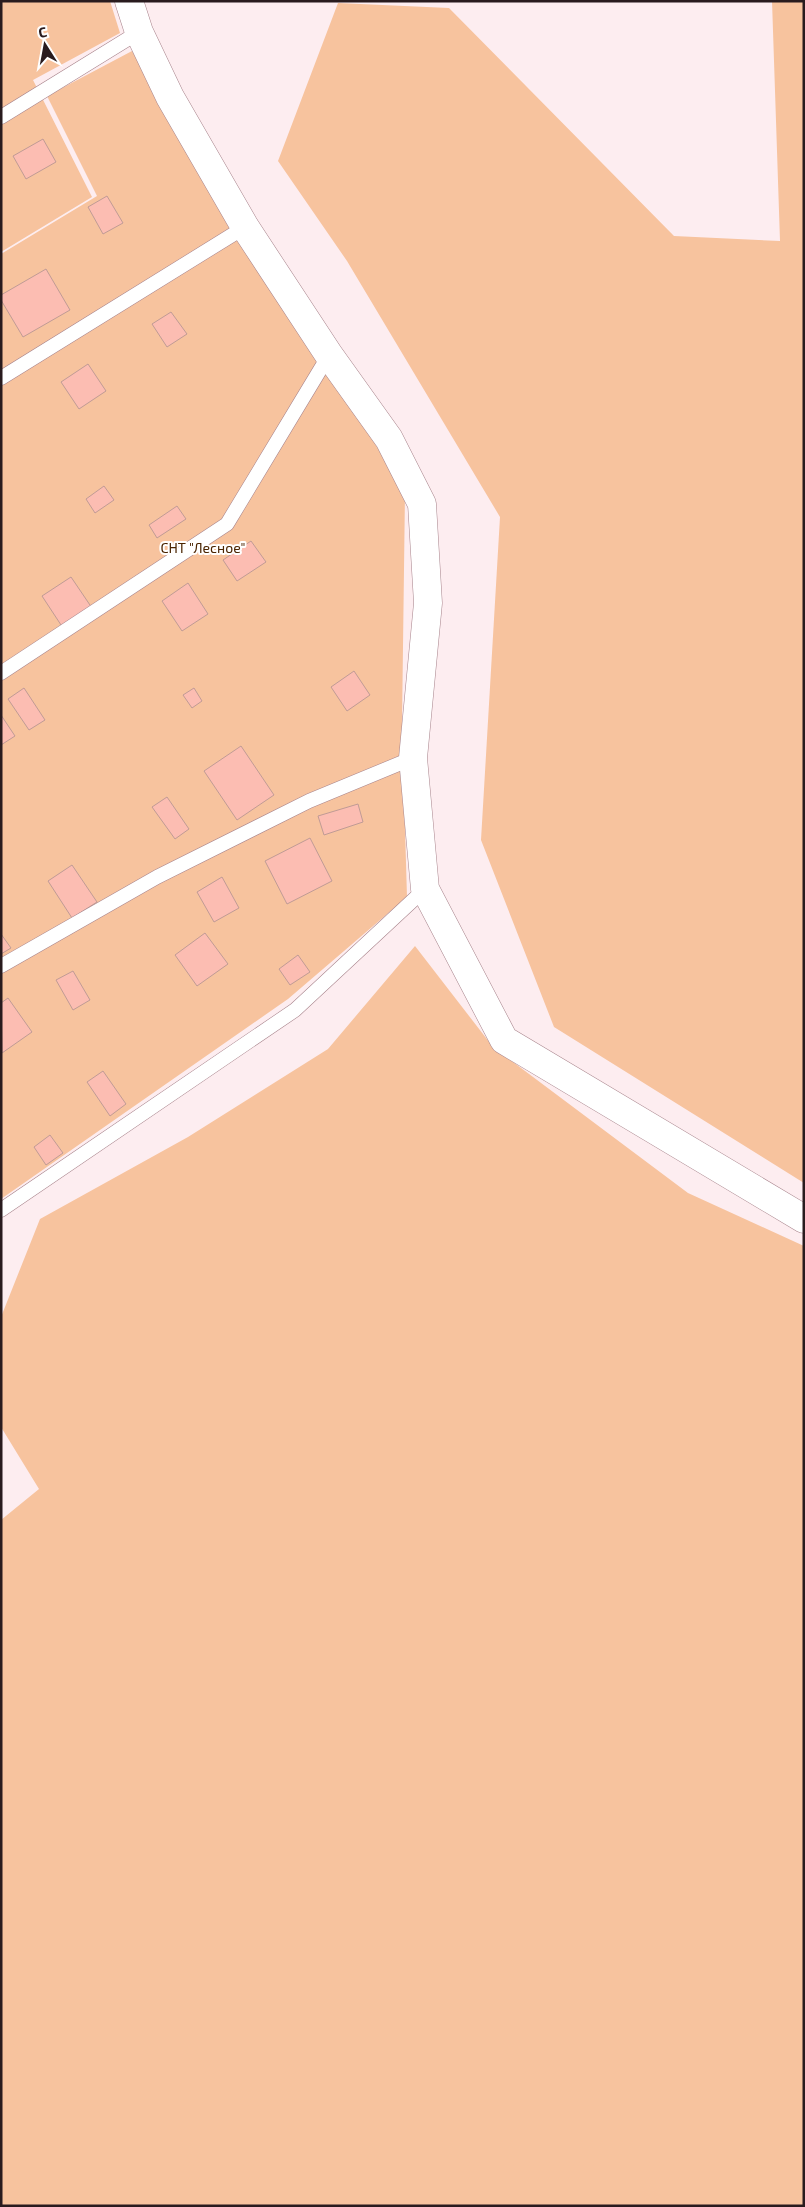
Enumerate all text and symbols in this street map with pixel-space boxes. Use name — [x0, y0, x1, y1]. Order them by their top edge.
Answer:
north arrow — [20, 20, 70, 70]
text: С — [37, 23, 48, 41]
park label: СНТ "Лесное" — [161, 539, 245, 556]

